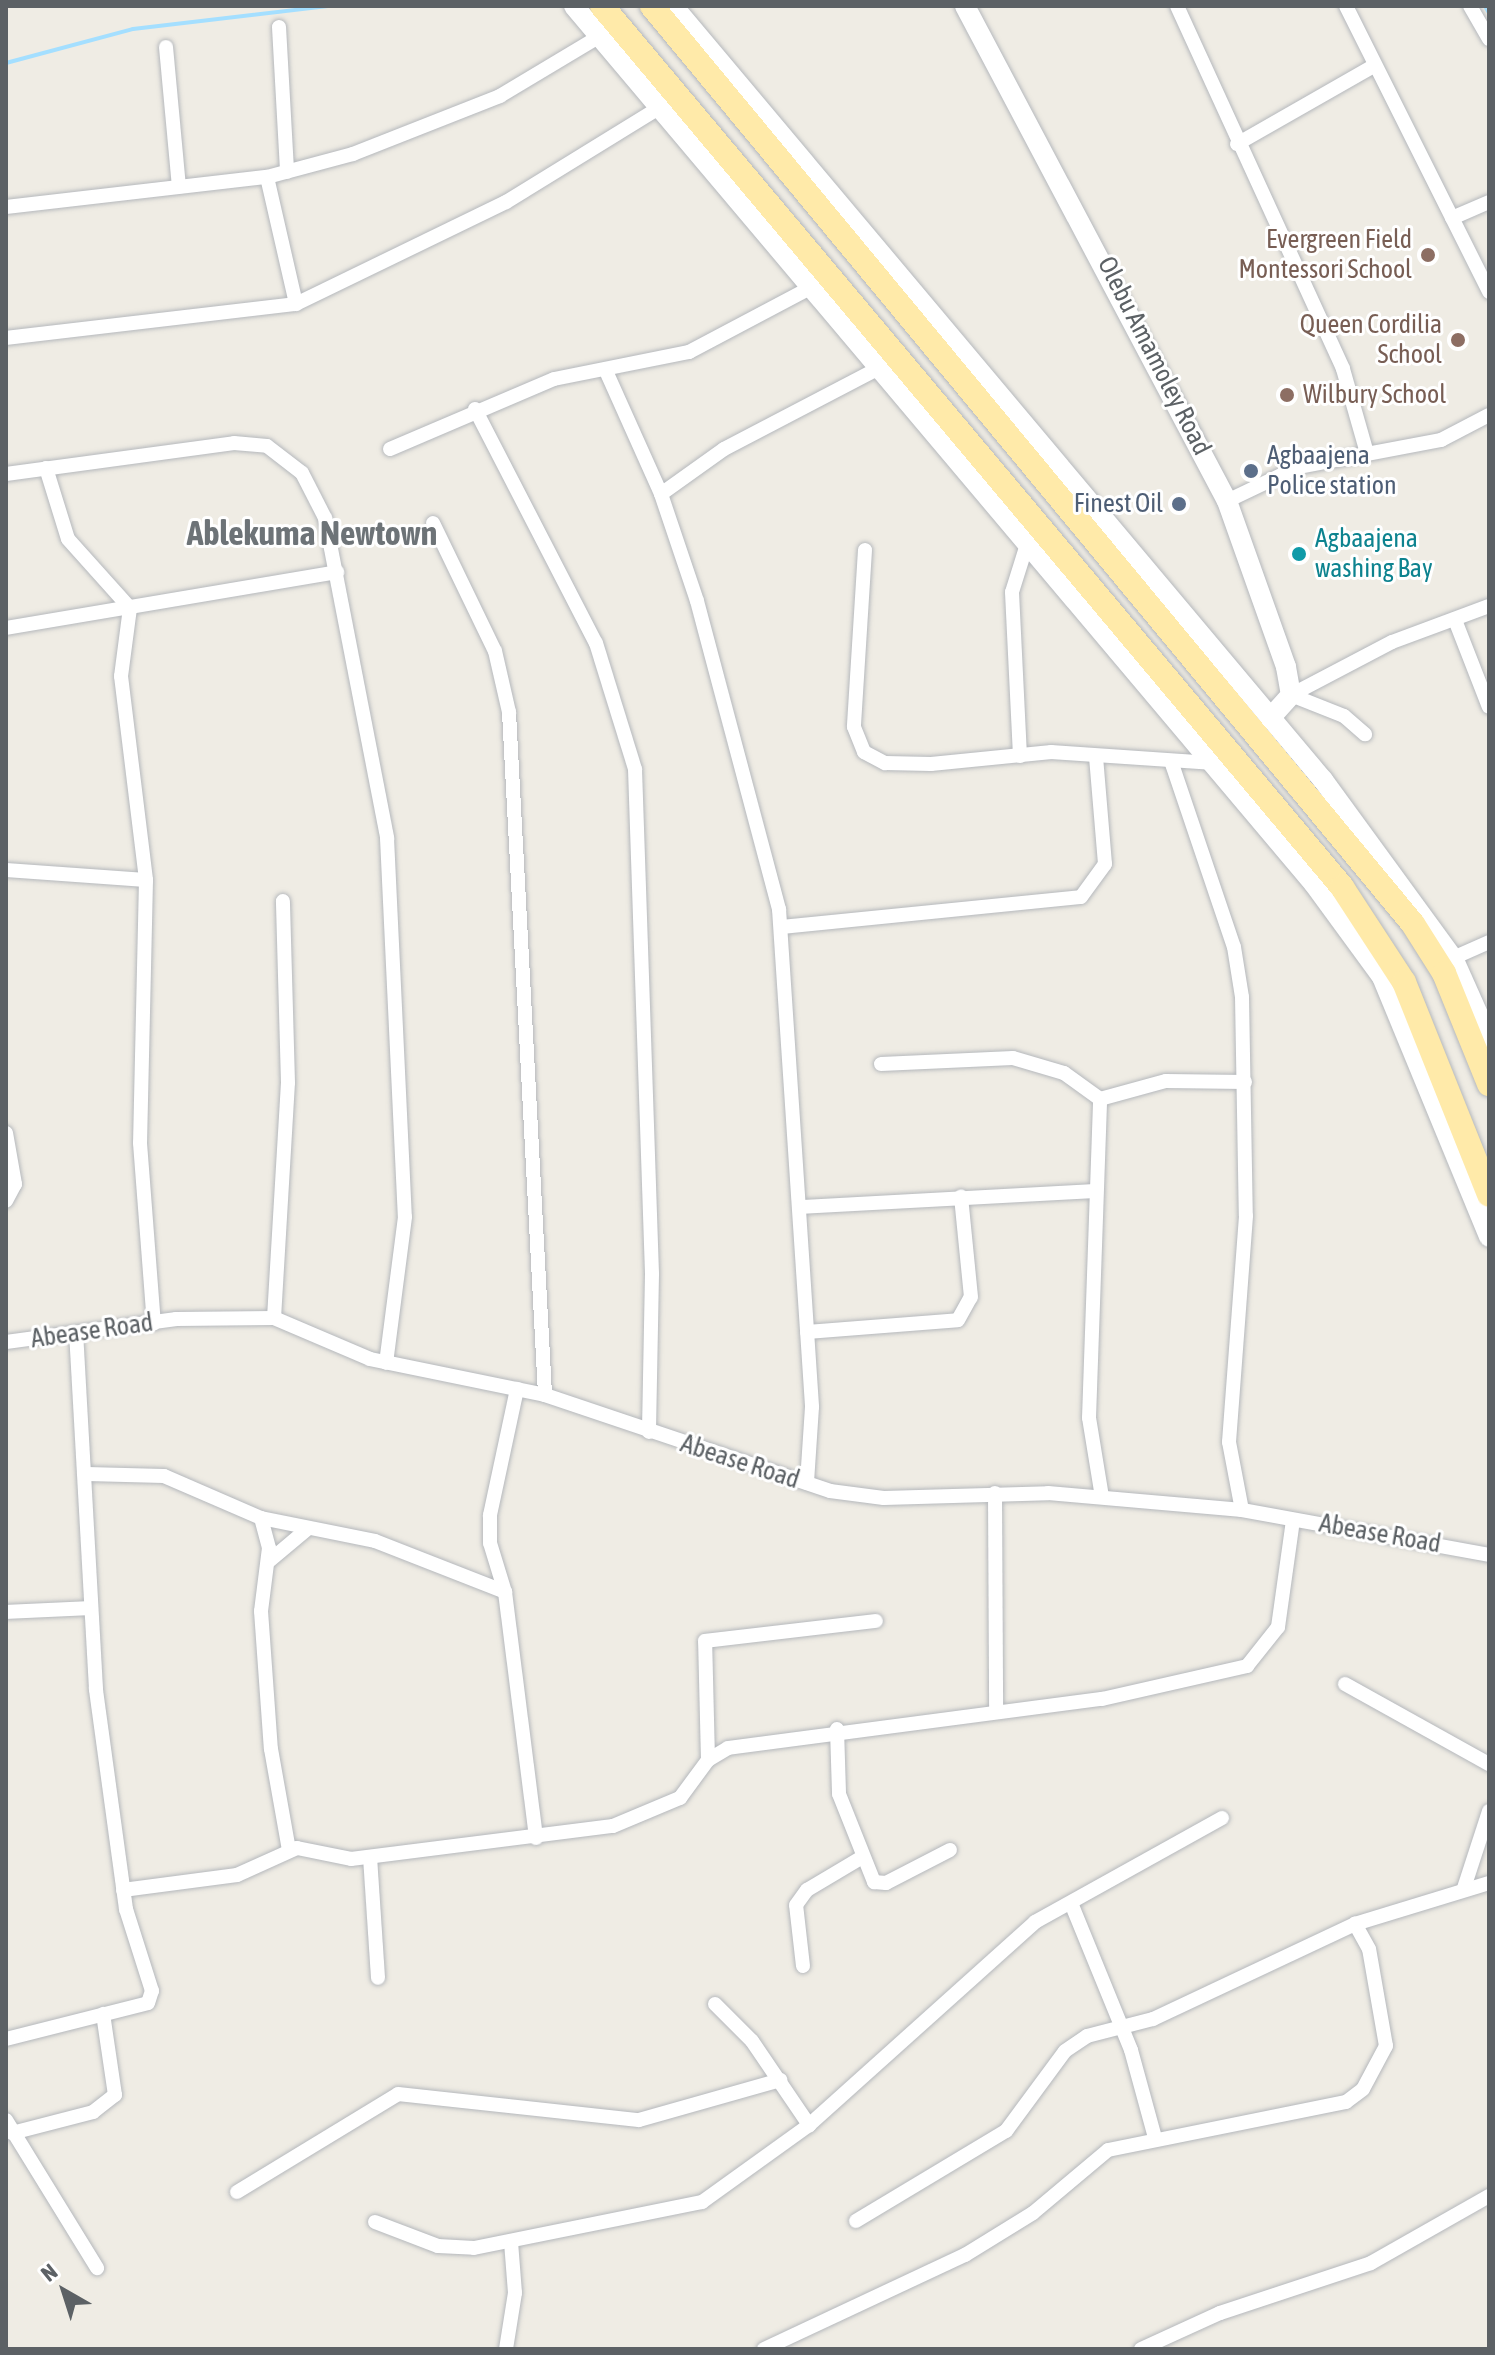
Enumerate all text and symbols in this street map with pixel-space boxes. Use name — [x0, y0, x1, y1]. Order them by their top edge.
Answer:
place label: Evergreen Field Montessori School — [1238, 224, 1412, 286]
marker: Evergreen Field Montessori School — [1419, 246, 1437, 264]
street label: Olebu Amamoley Road — [1090, 252, 1218, 460]
place label: Queen Cordilia School — [1300, 309, 1442, 370]
marker: Queen Cordilia School — [1449, 331, 1467, 349]
place label: Wilbury School — [1303, 379, 1446, 411]
marker: Wilbury School — [1278, 386, 1296, 404]
place label: Agbaajena Police station — [1267, 440, 1397, 502]
marker: Agbaajena Police station — [1242, 462, 1260, 480]
place label: Finest Oil — [1074, 488, 1163, 520]
marker: Finest Oil — [1170, 495, 1188, 513]
district label: Ablekuma Newtown — [187, 513, 437, 553]
place label: Agbaajena washing Bay — [1315, 523, 1433, 584]
marker: Agbaajena washing Bay — [1290, 545, 1308, 563]
street label: Abease Road — [29, 1307, 155, 1355]
street label: Abease Road — [677, 1428, 803, 1496]
street label: Abease Road — [1317, 1508, 1443, 1560]
north arrow — [24, 2251, 104, 2331]
text: N — [36, 2258, 62, 2287]

